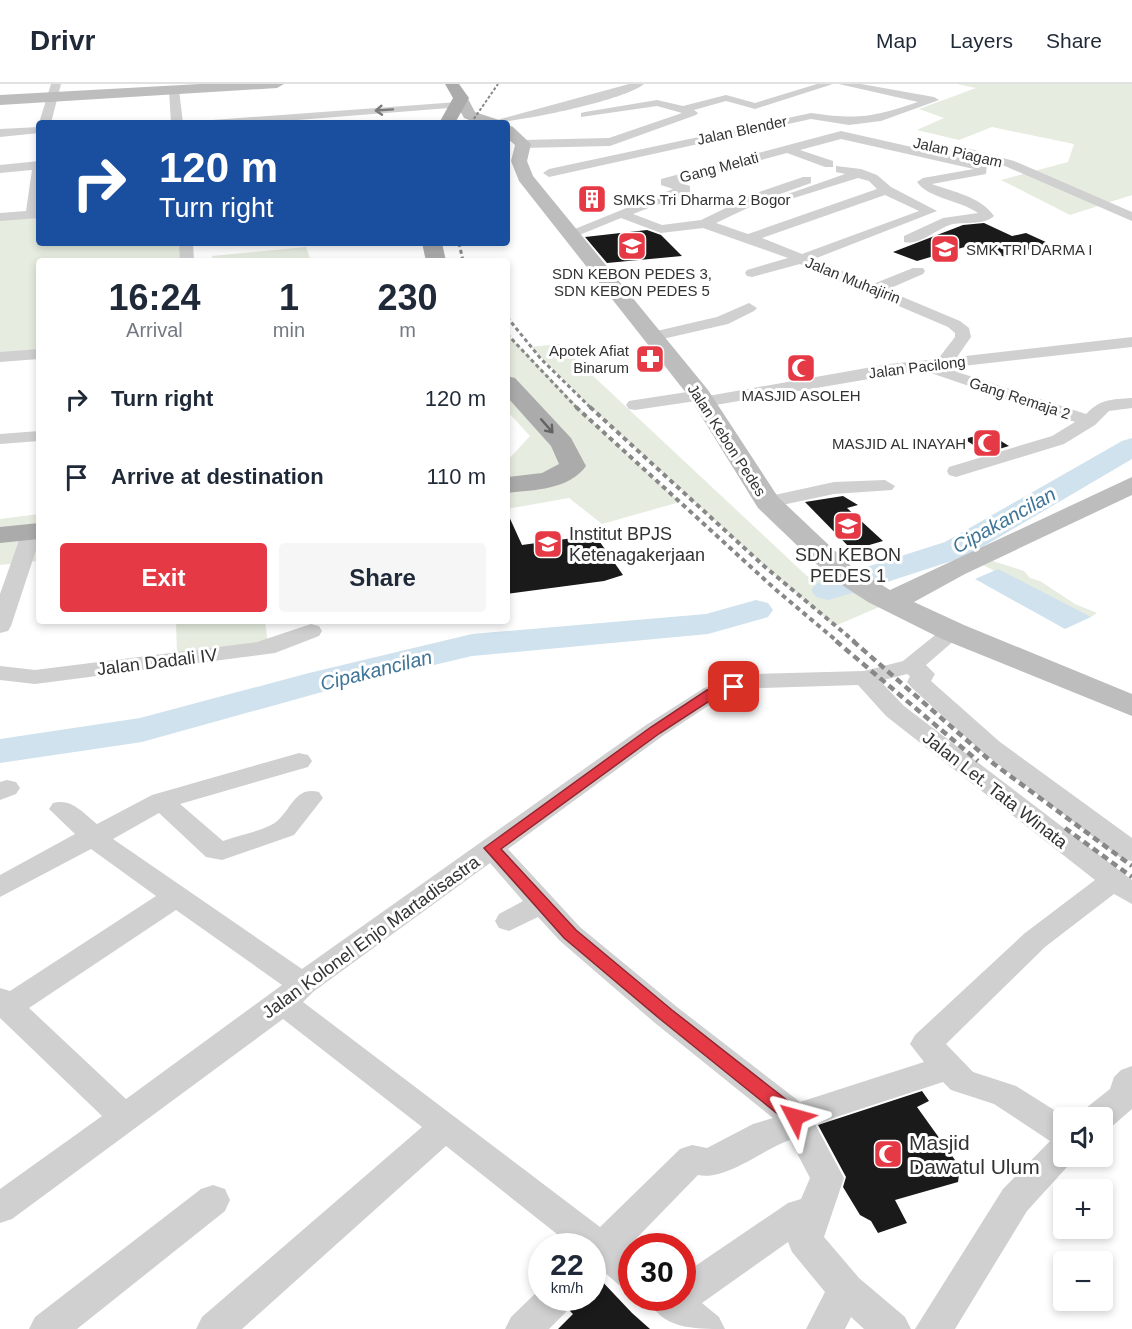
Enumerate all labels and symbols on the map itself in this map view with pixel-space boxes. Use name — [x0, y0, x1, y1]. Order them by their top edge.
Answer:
one-way arrow — [374, 105, 394, 116]
street label: Jalan Blender — [695, 112, 789, 148]
street label: Jalan Piagam — [912, 133, 1004, 171]
street label: Gang Melati — [678, 148, 760, 186]
building icon: SMKS Tri Dharma 2 Bogor — [576, 183, 608, 215]
place label: SMKS Tri Dharma 2 Bogor — [613, 191, 791, 208]
school or university icon: SDN KEBON PEDES 3, SDN KEBON PEDES 5 — [616, 230, 648, 262]
school or university icon: SMK TRI DARMA I — [929, 233, 961, 265]
place label: SMK TRI DARMA I — [966, 241, 1092, 258]
street label: Jalan Muhajirin — [803, 253, 903, 307]
place label: SDN KEBON PEDES 3, SDN KEBON PEDES 5 — [552, 265, 712, 299]
place label: Apotek Afiat Binarum — [549, 342, 630, 376]
pharmacy icon: Apotek Afiat Binarum — [634, 343, 666, 375]
mosque icon: MASJID ASOLEH — [785, 352, 817, 384]
street label: Jalan Pacilong — [868, 353, 966, 381]
street label: Gang Remaja 2 — [967, 374, 1073, 422]
street label: Jalan Kebon Pedes — [684, 381, 770, 499]
place label: MASJID ASOLEH — [741, 387, 861, 404]
one-way arrow — [540, 418, 554, 433]
mosque icon: MASJID AL INAYAH — [971, 427, 1003, 459]
place label: MASJID AL INAYAH — [832, 435, 966, 452]
water label: Cipakancilan — [949, 483, 1059, 557]
school or university icon: SDN KEBON PEDES 1 — [832, 510, 864, 542]
place label: Institut BPJS Ketenagakerjaan — [569, 524, 705, 565]
school or university icon: Institut BPJS Ketenagakerjaan — [532, 528, 564, 560]
place label: SDN KEBON PEDES 1 — [795, 545, 901, 586]
street label: Jalan Dadali IV — [96, 645, 218, 679]
water label: Cipakancilan — [318, 645, 434, 695]
pin — [708, 661, 759, 712]
street label: Jalan Let. Tata Winata — [919, 727, 1072, 853]
street label: Jalan Kolonel Enjo Martadisastra — [259, 851, 484, 1022]
position arrow — [763, 1085, 827, 1149]
place label: Masjid Dawatul Ulum — [909, 1131, 1040, 1178]
mosque icon: Masjid Dawatul Ulum — [872, 1138, 904, 1170]
speed limit sign: 30 — [618, 1233, 696, 1311]

